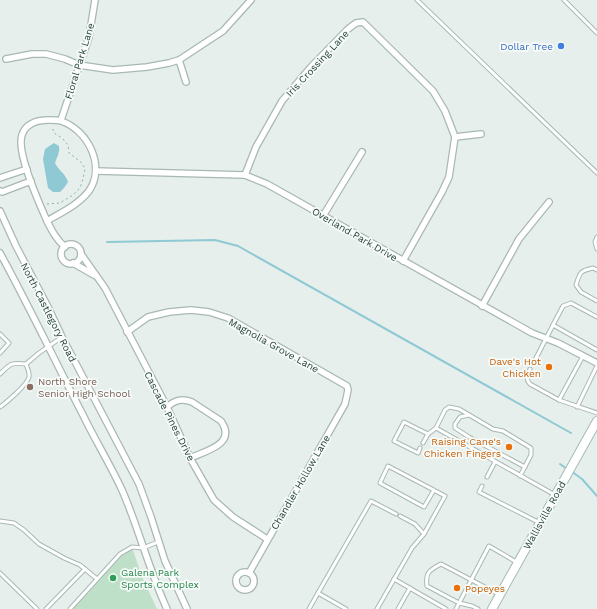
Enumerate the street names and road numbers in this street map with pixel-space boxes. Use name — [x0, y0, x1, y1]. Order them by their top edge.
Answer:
street label: Floral Park Lane — [63, 21, 96, 101]
street label: Iris Crossing Lane — [284, 28, 351, 99]
street label: Overland Park Drive — [310, 205, 400, 263]
street label: North Castlegory Road — [19, 261, 78, 364]
street label: Magnolia Grove Lane — [227, 316, 321, 375]
street label: Cascade Pines Drive — [142, 370, 197, 463]
street label: Chandler Hollow Lane — [269, 433, 332, 532]
street label: Wallisville Road — [521, 479, 568, 551]

